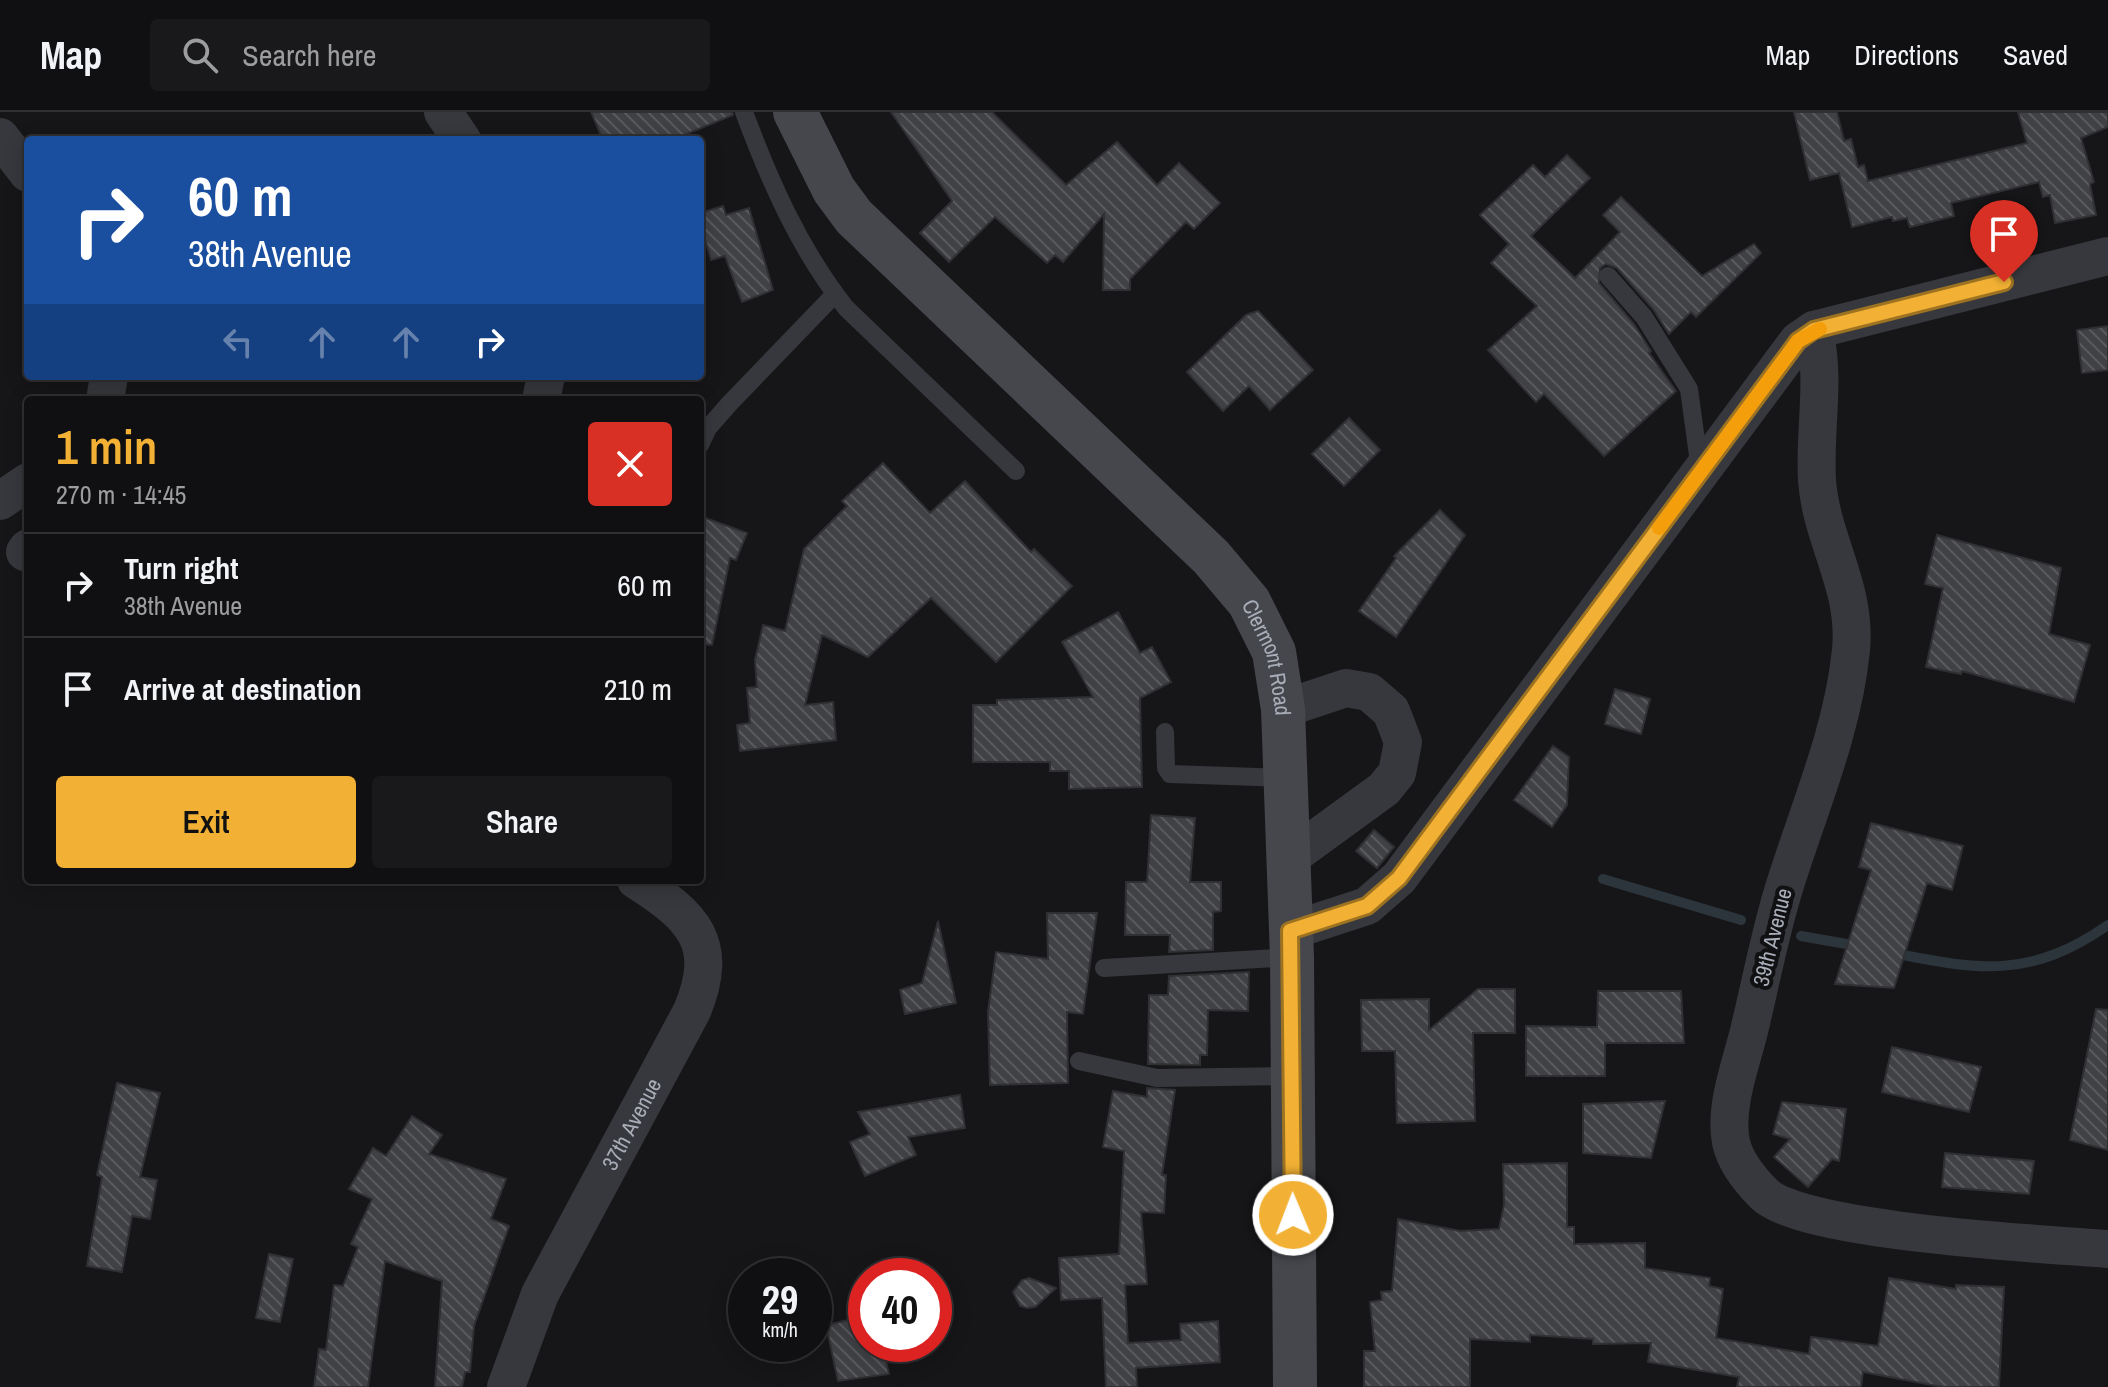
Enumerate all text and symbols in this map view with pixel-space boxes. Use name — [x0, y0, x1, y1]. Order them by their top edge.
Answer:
search box — [150, 19, 710, 91]
text: Map — [40, 30, 102, 81]
icon: search — [178, 33, 222, 77]
text: Search here — [242, 35, 376, 75]
text: Map — [1766, 36, 1810, 74]
text: Directions — [1854, 36, 1959, 74]
text: Saved — [2003, 36, 2068, 74]
text: 60 m — [188, 158, 293, 233]
icon: right — [56, 168, 160, 272]
pin — [1970, 200, 2038, 282]
icon: arrive — [1982, 212, 2026, 256]
text: 38th Avenue — [188, 230, 352, 278]
icon: left — [216, 320, 260, 364]
icon: ahead — [300, 320, 344, 364]
icon: ahead — [384, 320, 428, 364]
icon: right — [468, 320, 512, 364]
text: 1 min — [56, 414, 157, 479]
button: close — [588, 422, 672, 506]
text: 270 m · 14:45 — [56, 477, 186, 512]
text: Turn right — [124, 548, 238, 588]
icon: right — [56, 563, 100, 607]
text: 60 m — [617, 565, 672, 605]
text: 38th Avenue — [124, 588, 242, 623]
street label: Clermont Road — [1235, 594, 1298, 716]
icon: arrive — [56, 667, 100, 711]
text: Arrive at destination — [124, 669, 362, 709]
text: 210 m — [604, 669, 672, 709]
button: Exit — [56, 776, 356, 868]
button: Share — [372, 776, 672, 868]
street label: 39th Avenue — [1745, 885, 1799, 989]
street label: 37th Avenue — [594, 1073, 668, 1175]
position arrow — [1251, 1173, 1335, 1257]
speed limit sign: 40 — [848, 1258, 952, 1362]
text: 29 — [762, 1273, 798, 1326]
text: km/h — [762, 1316, 798, 1343]

